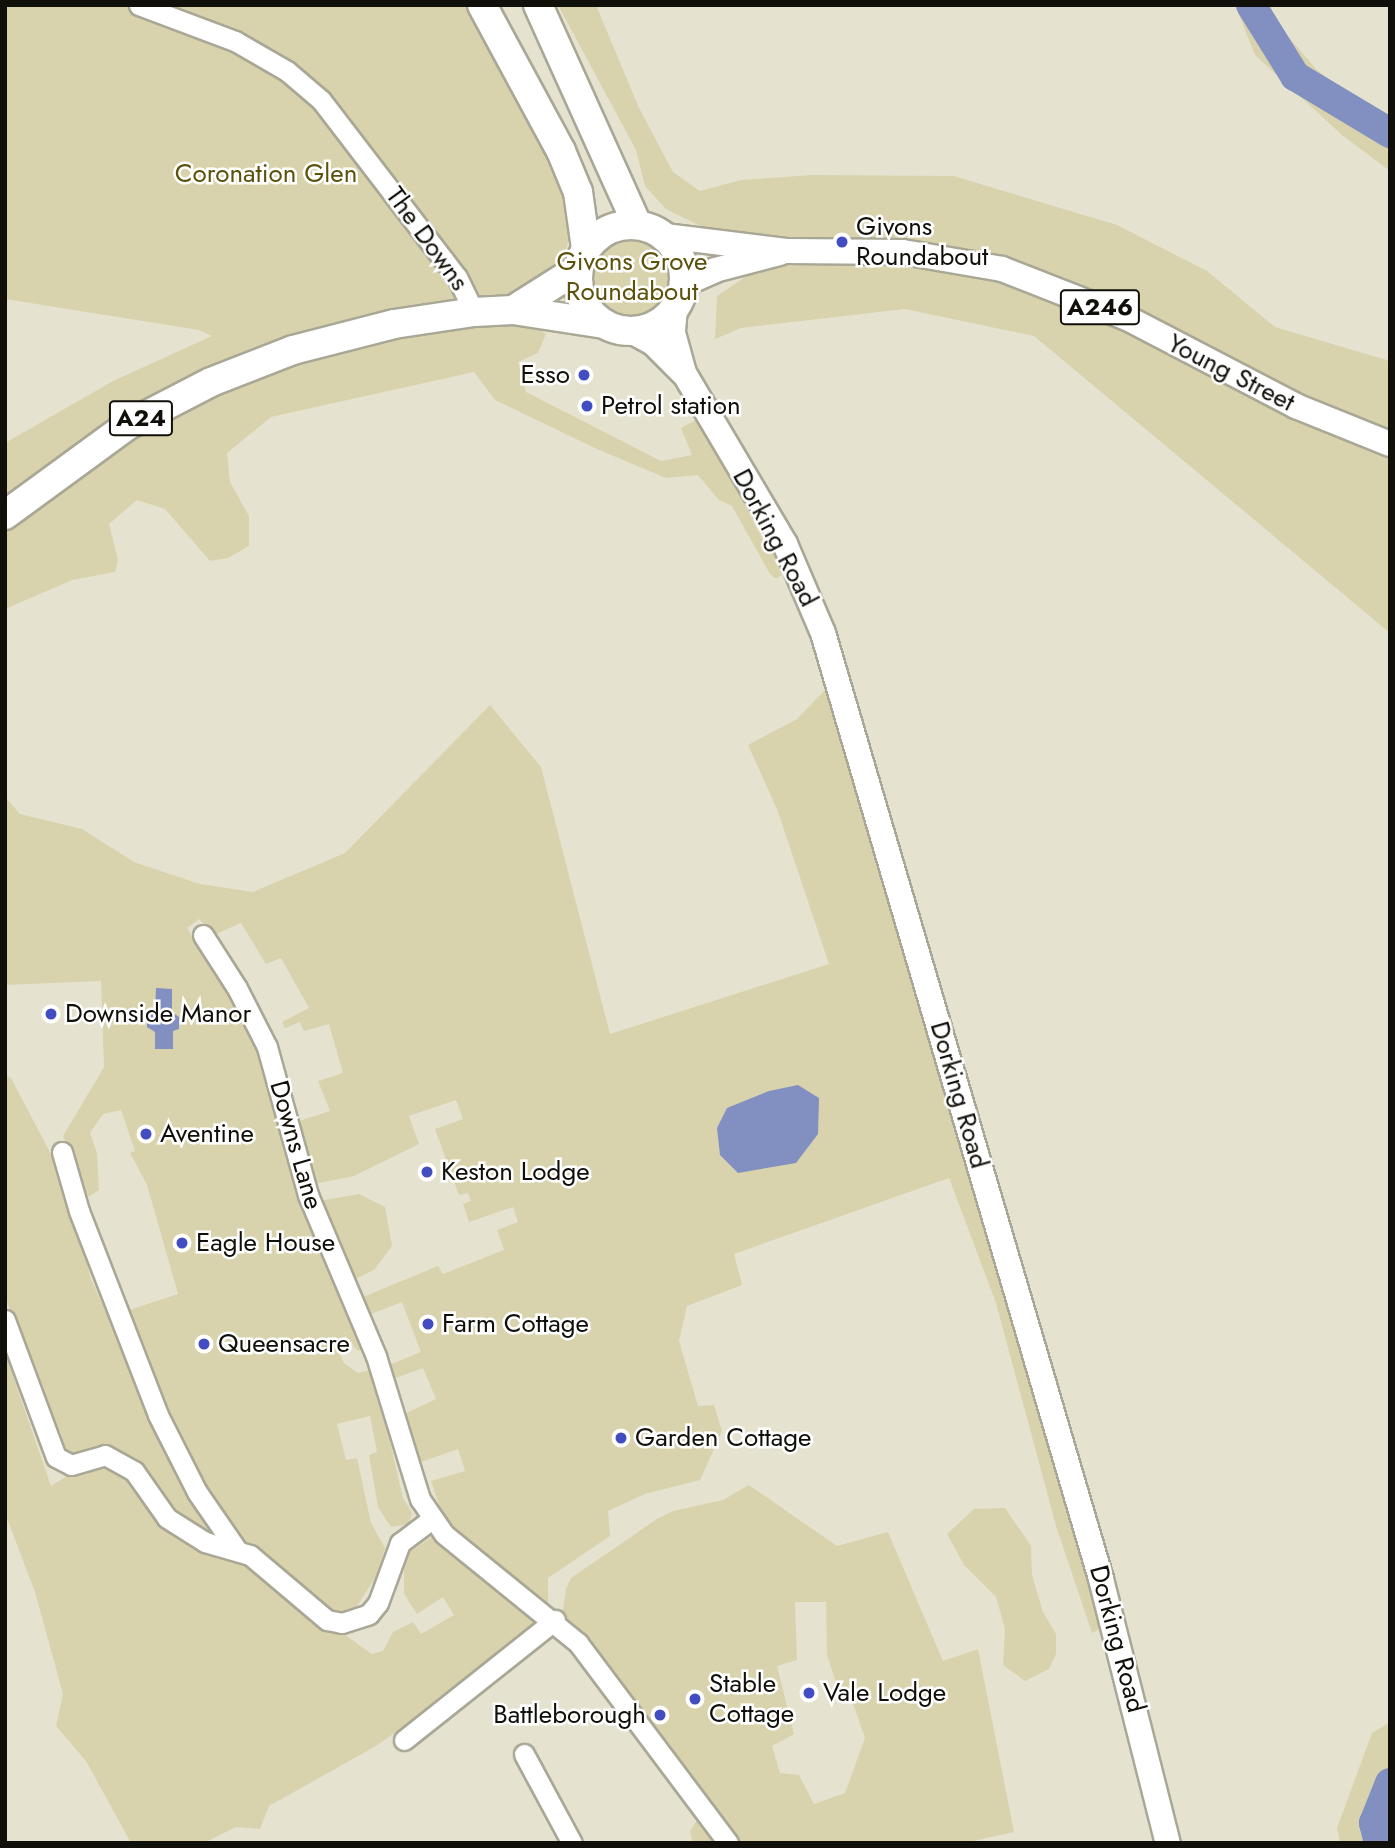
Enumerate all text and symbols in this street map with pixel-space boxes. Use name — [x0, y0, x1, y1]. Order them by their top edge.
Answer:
park label: Coronation Glen — [175, 158, 357, 190]
street label: The Downs — [379, 181, 475, 297]
place label: Givons Roundabout — [856, 211, 988, 272]
marker: Givons Roundabout — [834, 234, 850, 250]
park label: Givons Grove Roundabout — [556, 246, 708, 308]
road number: A246 — [1060, 286, 1140, 328]
street label: Young Street — [1162, 328, 1300, 418]
place label: Esso — [521, 359, 570, 391]
marker: Esso — [576, 367, 592, 383]
place label: Petrol station — [601, 390, 741, 422]
road number: A24 — [108, 398, 174, 438]
marker: Petrol station — [579, 398, 595, 414]
street label: Dorking Road — [726, 464, 824, 612]
place label: Downside Manor — [65, 998, 251, 1030]
marker: Downside Manor — [43, 1006, 59, 1022]
street label: Dorking Road — [923, 1018, 995, 1172]
street label: Downs Lane — [263, 1077, 329, 1213]
place label: Aventine — [160, 1118, 254, 1150]
marker: Aventine — [138, 1126, 154, 1142]
place label: Keston Lodge — [441, 1156, 590, 1188]
marker: Keston Lodge — [419, 1164, 435, 1180]
place label: Eagle House — [196, 1227, 335, 1259]
marker: Eagle House — [174, 1235, 190, 1251]
place label: Farm Cottage — [442, 1308, 589, 1340]
marker: Farm Cottage — [420, 1316, 436, 1332]
place label: Queensacre — [218, 1328, 350, 1360]
marker: Queensacre — [196, 1336, 212, 1352]
place label: Garden Cottage — [635, 1422, 811, 1454]
marker: Garden Cottage — [613, 1430, 629, 1446]
street label: Dorking Road — [1082, 1562, 1152, 1716]
place label: Stable Cottage — [709, 1668, 794, 1730]
place label: Vale Lodge — [823, 1677, 946, 1709]
marker: Vale Lodge — [801, 1685, 817, 1701]
marker: Stable Cottage — [687, 1691, 703, 1707]
place label: Battleborough — [493, 1699, 646, 1731]
marker: Battleborough — [652, 1707, 668, 1723]

